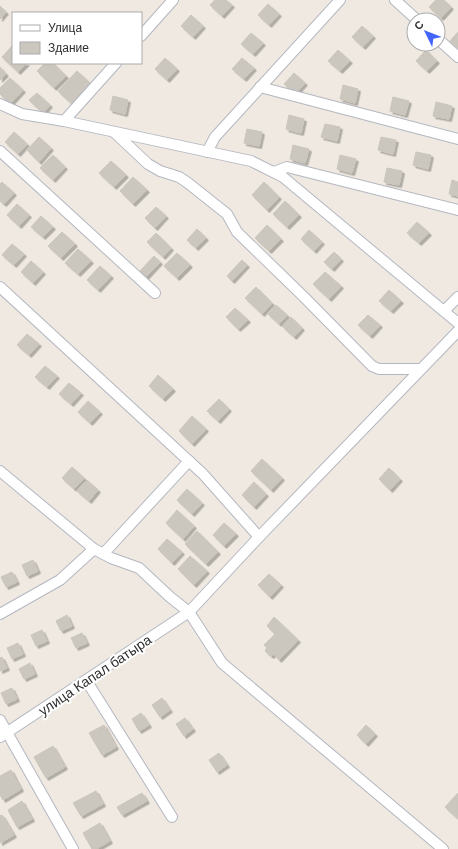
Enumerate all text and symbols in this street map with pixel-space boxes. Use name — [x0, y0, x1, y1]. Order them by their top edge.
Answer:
legend — [12, 12, 142, 64]
north arrow — [406, 12, 446, 52]
text: С — [411, 17, 427, 33]
text: Улица — [48, 20, 82, 36]
text: Здание — [48, 40, 89, 56]
street label: улица Капал батыра — [35, 630, 155, 720]

